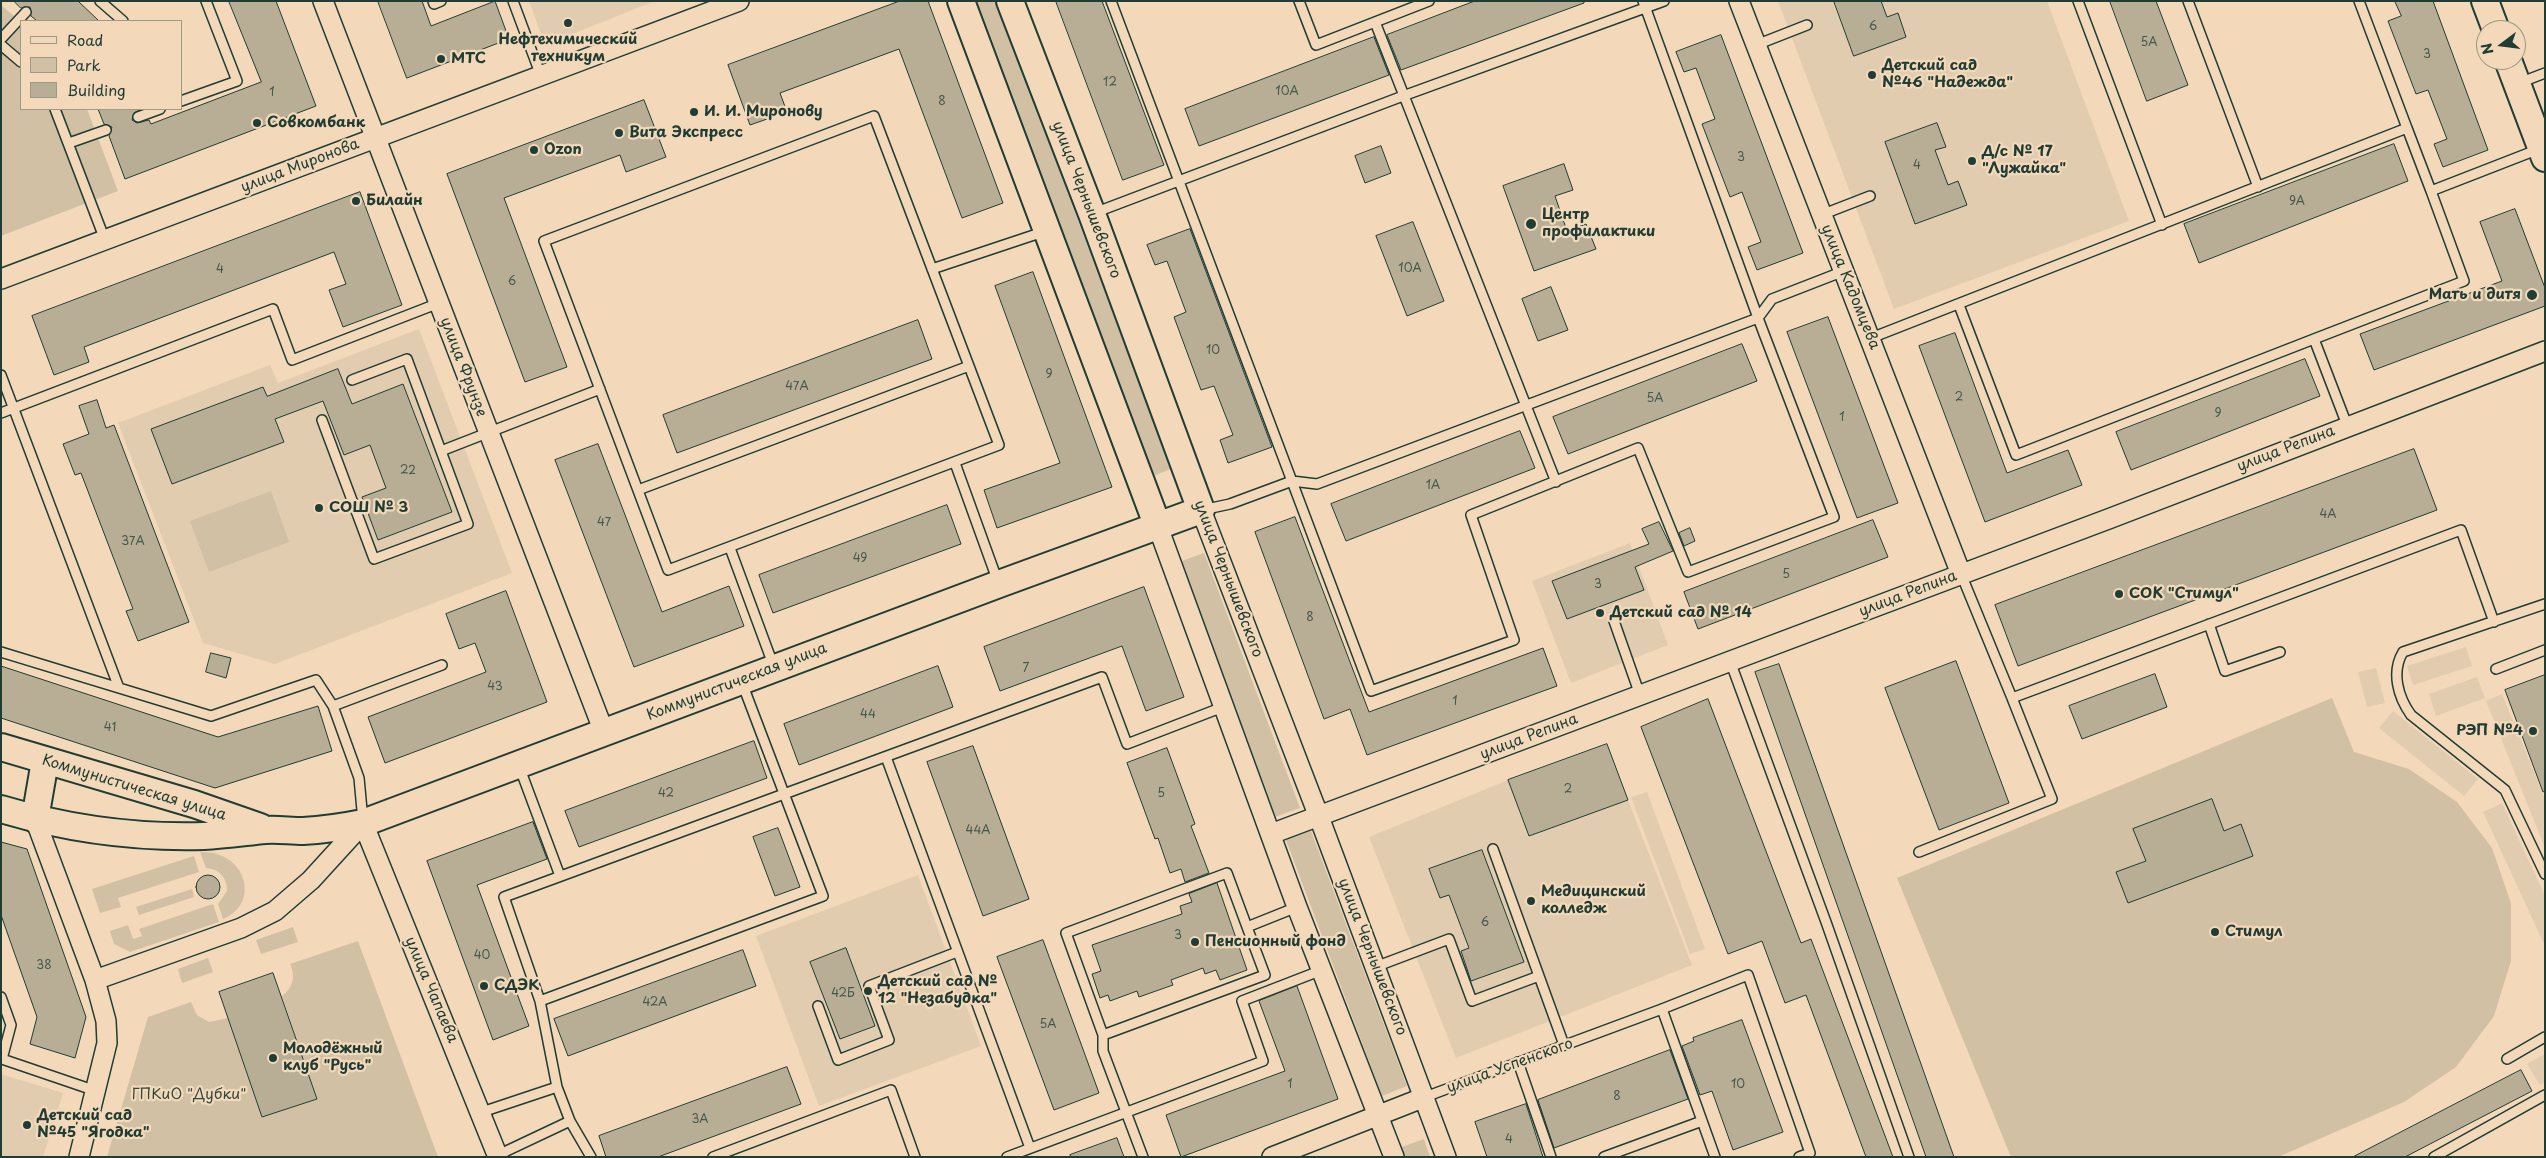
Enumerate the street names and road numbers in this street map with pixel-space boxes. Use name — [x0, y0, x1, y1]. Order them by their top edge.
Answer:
street label: улица Чернышевского — [1048, 119, 1124, 281]
street label: улица Миронова — [238, 135, 362, 197]
street label: улица Кадомцева — [1817, 222, 1883, 352]
street label: улица Фрунзе — [436, 315, 490, 419]
street label: улица Репина — [2234, 422, 2338, 476]
street label: улица Чернышевского — [1190, 498, 1266, 660]
street label: улица Репина — [1856, 567, 1960, 621]
street label: Коммунистическая улица — [644, 639, 830, 725]
street label: улица Репина — [1477, 710, 1581, 764]
street label: Коммунистическая улица — [40, 751, 228, 825]
street label: улица Чернышевского — [1334, 876, 1410, 1038]
street label: улица Чапаева — [401, 934, 461, 1046]
street label: улица Успенского — [1444, 1035, 1576, 1097]

